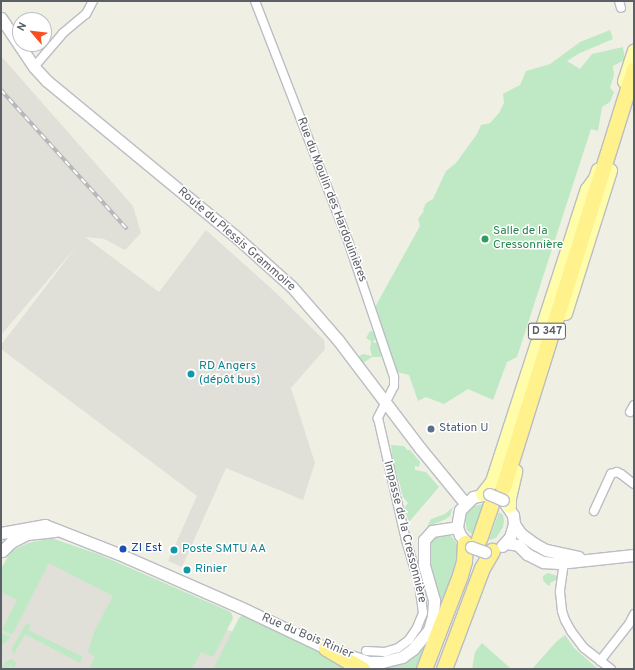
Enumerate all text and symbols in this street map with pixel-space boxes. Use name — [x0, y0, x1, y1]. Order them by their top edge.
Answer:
north arrow — [12, 12, 52, 52]
text: N — [14, 20, 30, 34]
street label: Rue du Moulin des Hardouinières — [293, 116, 369, 284]
street label: Route du Plessis Grammoire — [174, 185, 298, 295]
place label: Salle de la Cressonnière — [493, 225, 563, 253]
marker: Salle de la Cressonnière — [480, 234, 490, 244]
road number: D 347 — [527, 322, 567, 340]
place label: RD Angers (dépôt bus) — [199, 360, 260, 388]
marker: RD Angers (dépôt bus) — [186, 369, 196, 379]
place label: Station U — [439, 422, 488, 436]
marker: Station U — [426, 424, 436, 434]
street label: Impasse de la Cressonnière — [379, 459, 429, 605]
place label: ZI Est — [131, 542, 162, 556]
place label: Poste SMTU AA — [182, 543, 267, 557]
marker: ZI Est — [118, 544, 128, 554]
marker: Poste SMTU AA — [169, 545, 179, 555]
place label: Rinier — [195, 563, 227, 577]
marker: Rinier — [182, 565, 192, 575]
street label: Rue du Bois Rinier — [259, 611, 355, 663]

